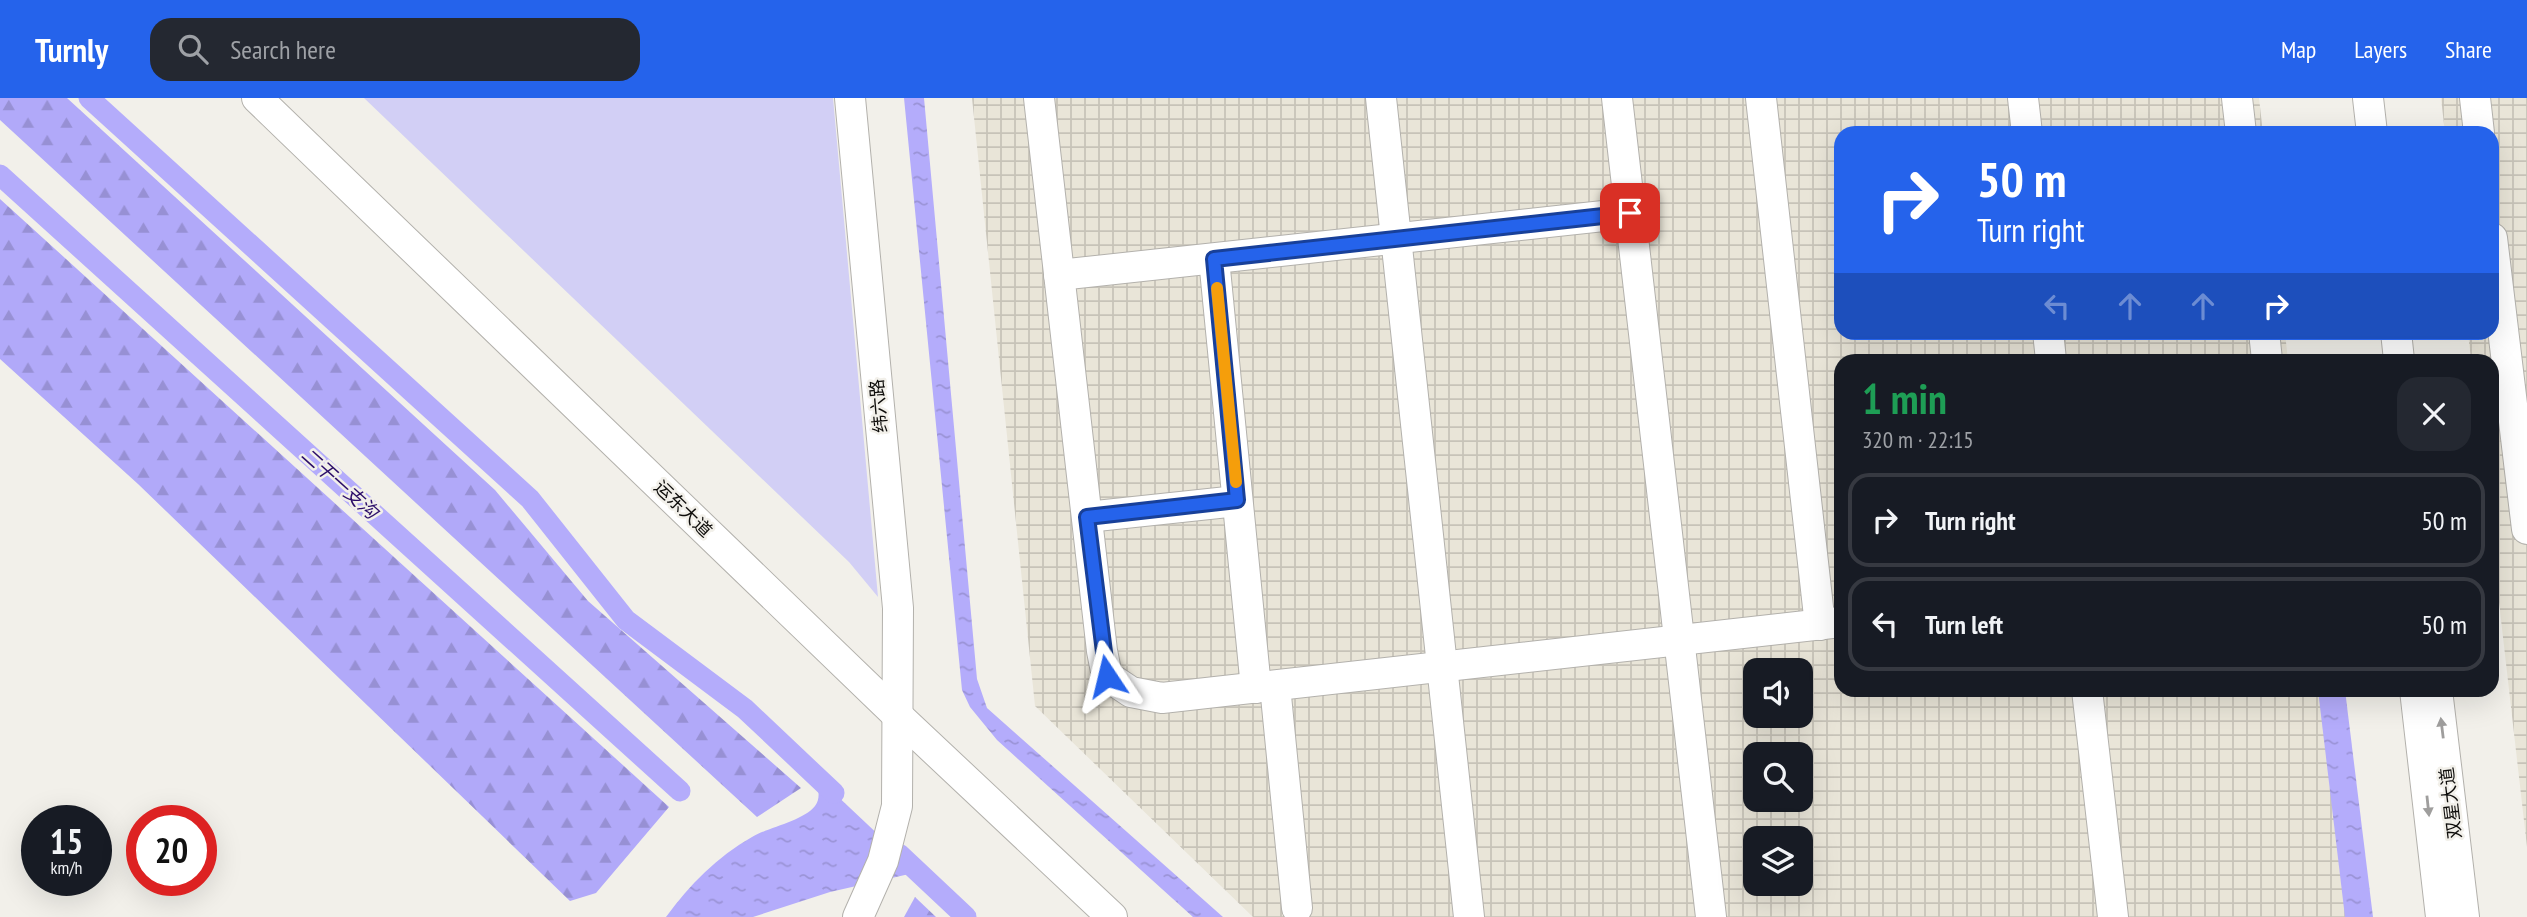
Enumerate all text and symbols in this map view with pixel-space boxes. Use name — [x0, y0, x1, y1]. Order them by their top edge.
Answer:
search box — [150, 18, 640, 81]
text: Turnly — [35, 28, 108, 71]
icon: search — [174, 30, 212, 68]
text: Search here — [230, 33, 336, 66]
text: Map — [2281, 34, 2316, 65]
text: Layers — [2354, 34, 2407, 65]
text: Share — [2445, 34, 2492, 65]
text: 50 m — [1977, 147, 2066, 211]
icon: right — [1862, 154, 1953, 245]
pin — [1600, 183, 1660, 243]
icon: arrive — [1611, 194, 1649, 232]
text: Turn right — [1977, 209, 2085, 251]
icon: left — [2038, 287, 2076, 325]
icon: ahead — [2111, 287, 2149, 325]
icon: ahead — [2184, 287, 2222, 325]
icon: right — [2257, 287, 2295, 325]
text: 1 min — [1862, 371, 1947, 426]
button: close — [2397, 377, 2471, 451]
street label: 纬六路 — [865, 378, 892, 434]
text: 320 m · 22:15 — [1862, 425, 1974, 454]
water label: 二干一支沟 — [297, 442, 385, 525]
street label: 运东大道 — [649, 475, 717, 542]
icon: right — [1866, 501, 1904, 539]
text: Turn right — [1925, 504, 2016, 537]
text: 50 m — [2421, 504, 2467, 537]
icon: left — [1866, 605, 1904, 643]
text: Turn left — [1925, 608, 2003, 641]
text: 50 m — [2421, 608, 2467, 641]
position arrow — [1070, 639, 1144, 713]
map controls — [1743, 658, 1813, 896]
button: sound — [1743, 658, 1813, 728]
one-way arrow — [2436, 716, 2447, 738]
button: search — [1743, 742, 1813, 812]
street label: 双星大道 — [2435, 766, 2466, 840]
one-way arrow — [2423, 795, 2434, 817]
speed limit sign: 20 — [126, 805, 217, 896]
text: 15 — [50, 818, 83, 864]
button: layers — [1743, 826, 1813, 896]
text: km/h — [51, 856, 82, 879]

